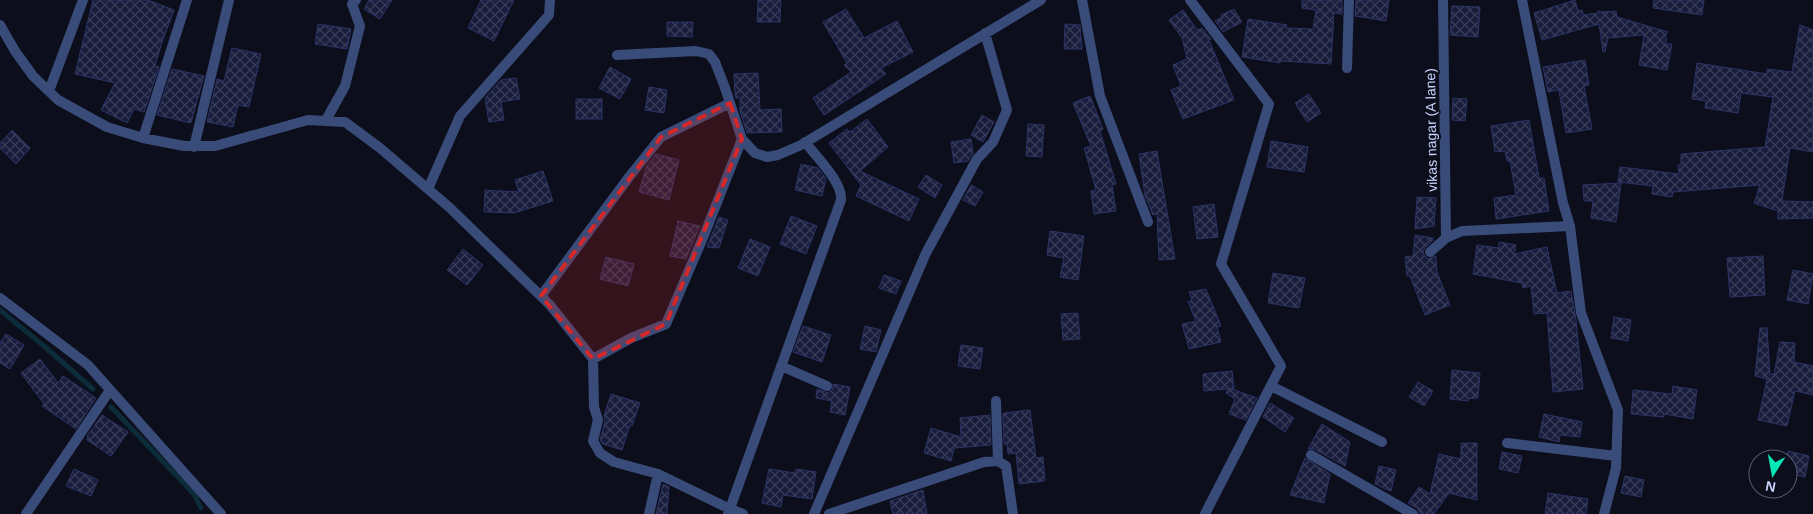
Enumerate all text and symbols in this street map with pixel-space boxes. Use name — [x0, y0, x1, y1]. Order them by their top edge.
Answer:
street label: vikas nagar (A lane) — [1422, 68, 1440, 192]
north arrow — [1748, 449, 1798, 499]
text: N — [1764, 478, 1777, 496]

